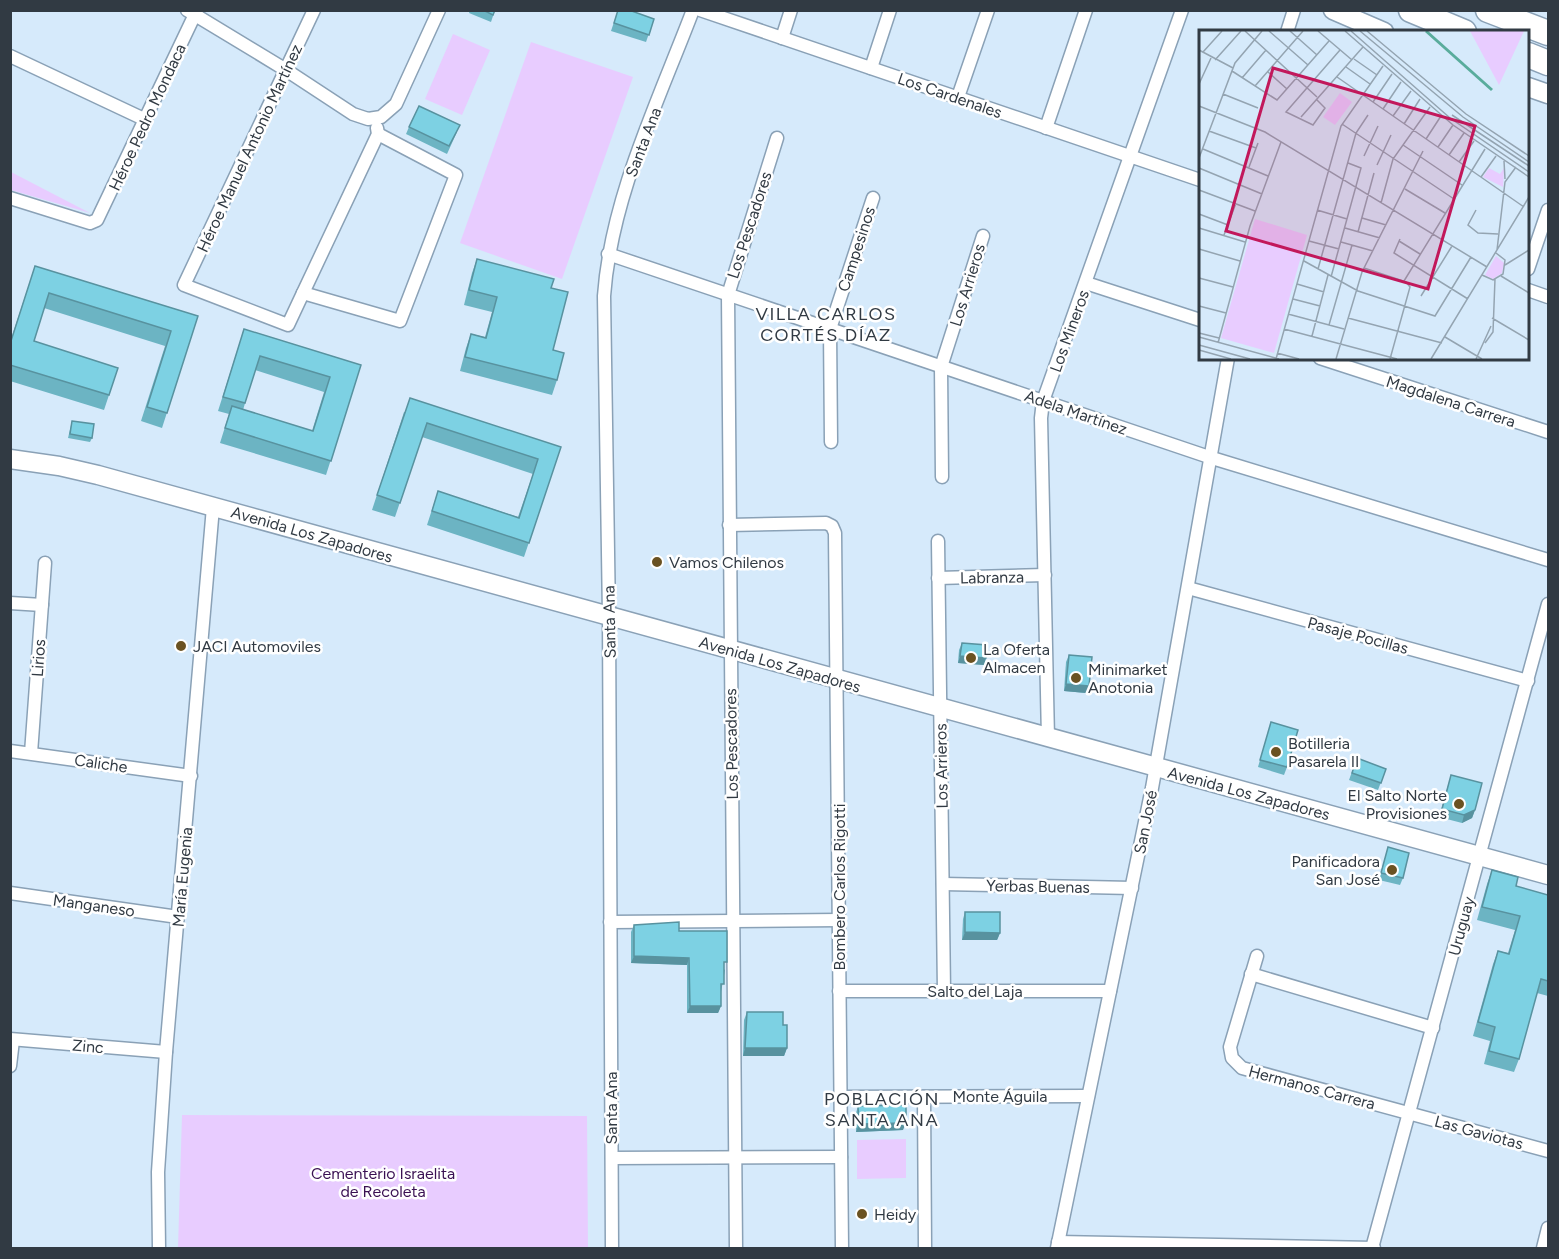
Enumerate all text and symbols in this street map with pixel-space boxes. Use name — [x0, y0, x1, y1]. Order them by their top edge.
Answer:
inset map — [1199, 30, 1529, 360]
street label: Héroe Pedro Mondaca — [105, 41, 190, 194]
street label: Héroe Manuel Antonio Martínez — [193, 41, 306, 255]
street label: Los Cardenales — [895, 69, 1004, 122]
street label: Santa Ana — [622, 105, 665, 180]
street label: Los Pescadores — [723, 169, 776, 281]
street label: Campesinos — [834, 204, 879, 294]
street label: Los Arrieros — [946, 242, 989, 329]
street label: Los Mineros — [1046, 287, 1093, 375]
district label: VILLA CARLOS CORTÉS DÍAZ — [755, 303, 897, 346]
street label: Magdalena Carrera — [1384, 372, 1518, 431]
street label: Adela Martínez — [1022, 386, 1130, 439]
street label: Avenida Los Zapadores — [229, 502, 395, 567]
place label: Vamos Chilenos — [669, 553, 784, 572]
marker: Vamos Chilenos — [650, 555, 664, 569]
street label: Labranza — [960, 567, 1024, 588]
street label: Santa Ana — [599, 585, 620, 659]
street label: Pasaje Pocillas — [1306, 613, 1410, 658]
street label: Avenida Los Zapadores — [697, 632, 863, 697]
place label: JACI Automoviles — [193, 637, 321, 656]
street label: Lirios — [28, 638, 49, 678]
marker: JACI Automoviles — [174, 639, 188, 653]
place label: La Oferta Almacen — [983, 640, 1050, 677]
marker: La Oferta Almacen — [964, 651, 978, 665]
place label: Minimarket Anotonia — [1088, 660, 1167, 697]
marker: Minimarket Anotonia — [1069, 671, 1083, 685]
street label: Los Pescadores — [721, 688, 742, 800]
street label: Los Arrieros — [931, 723, 952, 809]
place label: Botilleria Pasarela II — [1288, 734, 1359, 771]
marker: Botilleria Pasarela II — [1269, 745, 1283, 759]
street label: Caliche — [73, 750, 129, 777]
street label: Avenida Los Zapadores — [1166, 763, 1332, 824]
place label: El Salto Norte Provisiones — [1347, 786, 1447, 823]
street label: San José — [1130, 788, 1161, 856]
marker: El Salto Norte Provisiones — [1452, 797, 1466, 811]
street label: Bombero Carlos Rigotti — [830, 804, 849, 970]
street label: María Eugenia — [169, 826, 196, 928]
place label: Panificadora San José — [1291, 852, 1380, 889]
marker: Panificadora San José — [1385, 863, 1399, 877]
street label: Yerbas Buenas — [986, 876, 1090, 897]
street label: Manganeso — [52, 890, 136, 921]
street label: Uruguay — [1444, 894, 1479, 958]
street label: Salto del Laja — [927, 982, 1023, 1001]
street label: Zinc — [71, 1036, 105, 1057]
street label: Hermanos Carrera — [1246, 1061, 1377, 1114]
street label: Santa Ana — [602, 1072, 621, 1144]
street label: Monte Águila — [953, 1087, 1047, 1106]
district label: POBLACIÓN SANTA ANA — [824, 1088, 940, 1131]
street label: Las Gaviotas — [1432, 1112, 1525, 1153]
park label: Cementerio Israelita de Recoleta — [311, 1164, 455, 1201]
place label: Heidy — [874, 1205, 917, 1224]
marker: Heidy — [855, 1207, 869, 1221]

